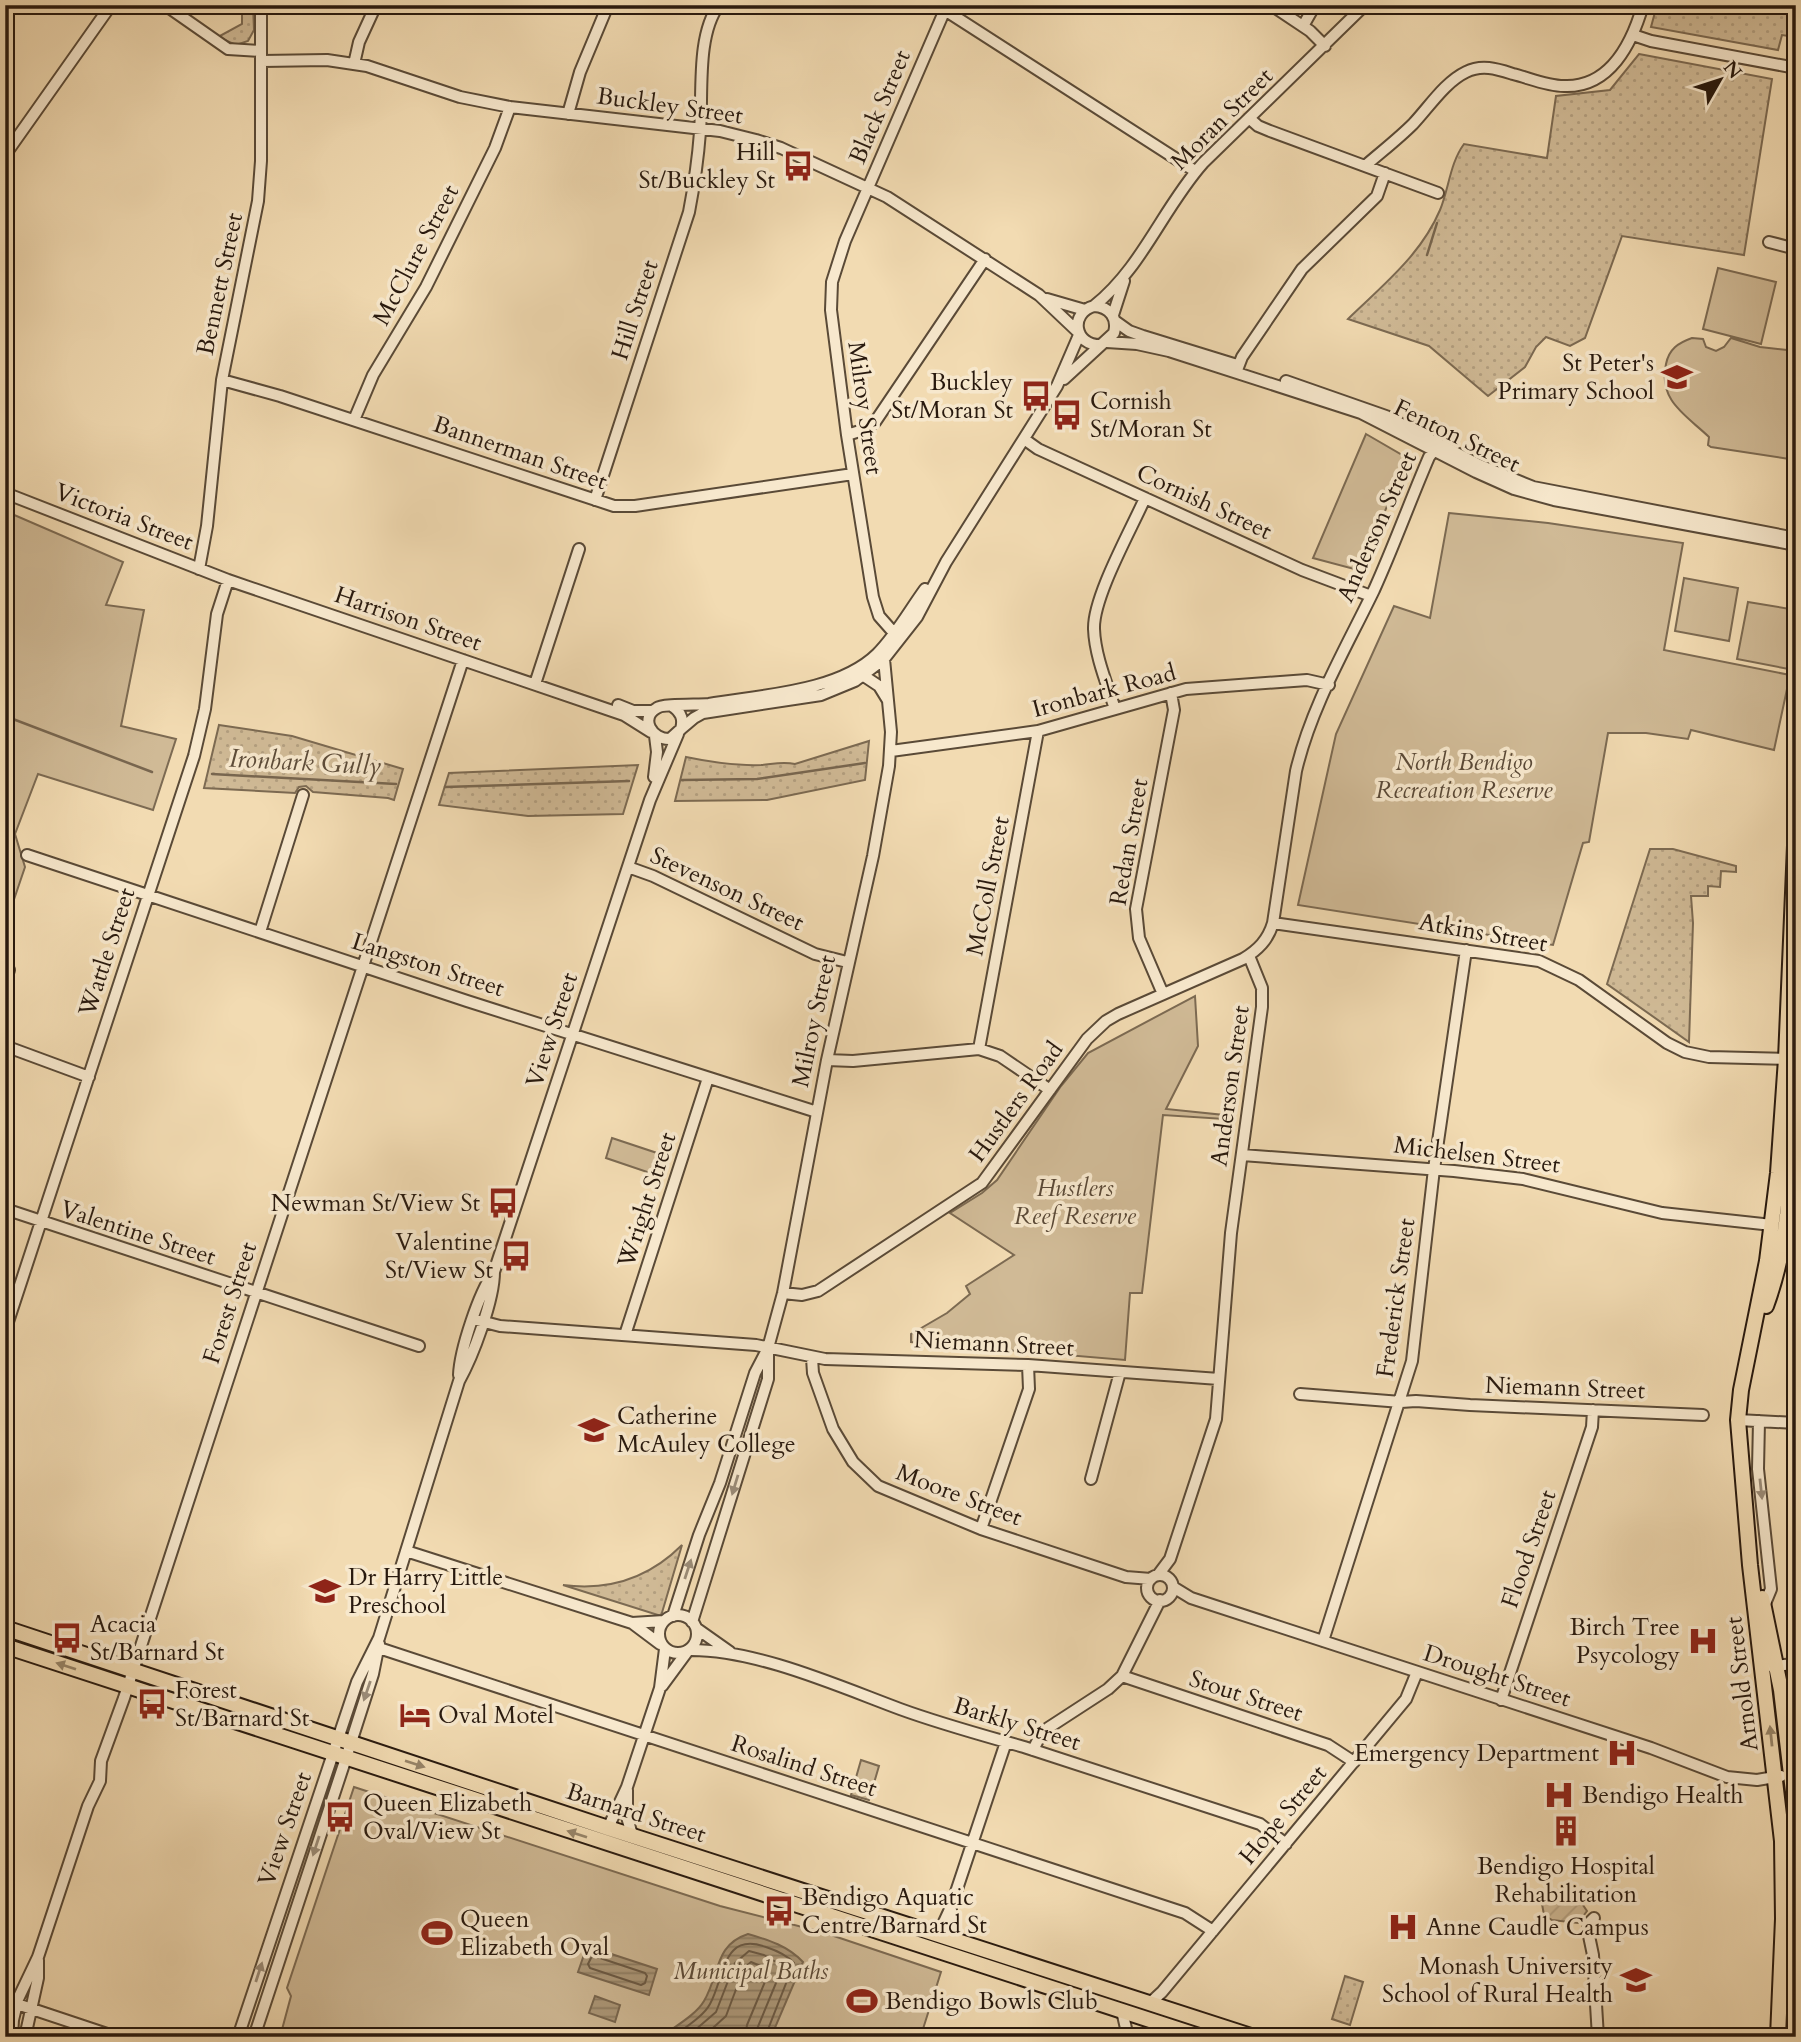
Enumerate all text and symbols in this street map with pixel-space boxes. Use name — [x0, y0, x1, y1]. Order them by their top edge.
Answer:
street label: Black Street — [841, 45, 919, 169]
north arrow — [1686, 46, 1756, 116]
text: N — [1717, 55, 1748, 85]
street label: Moran Street — [1163, 60, 1281, 178]
street label: Buckley Street — [595, 79, 746, 133]
place label: Hill St/Buckley St — [639, 136, 775, 197]
bus stop icon: Hill St/Buckley St — [781, 149, 815, 183]
street label: McClure Street — [365, 178, 467, 331]
street label: Bennett Street — [189, 209, 251, 358]
street label: Hill Street — [603, 255, 667, 364]
street label: Milroy Street — [839, 339, 891, 477]
place label: St Peter's Primary School — [1498, 347, 1654, 408]
school or university icon: St Peter's Primary School — [1660, 360, 1694, 394]
place label: Buckley St/Moran St — [891, 366, 1013, 427]
bus stop icon: Buckley St/Moran St — [1019, 379, 1053, 413]
place label: Cornish St/Moran St — [1090, 385, 1212, 446]
street label: Fenton Street — [1388, 391, 1526, 481]
bus stop icon: Cornish St/Moran St — [1050, 398, 1084, 432]
street label: Bannerman Street — [429, 408, 612, 498]
street label: Anderson Street — [1329, 446, 1425, 608]
street label: Cornish Street — [1131, 456, 1277, 548]
street label: Victoria Street — [50, 475, 198, 559]
street label: Harrison Street — [330, 578, 486, 660]
street label: Ironbark Road — [1028, 656, 1180, 726]
water label: Ironbark Gully — [228, 741, 382, 783]
park label: North Bendigo Recreation Reserve — [1375, 746, 1553, 807]
street label: Redan Street — [1102, 775, 1156, 908]
street label: McColl Street — [958, 813, 1018, 958]
street label: Stevenson Street — [645, 839, 810, 939]
street label: Wattle Street — [70, 883, 143, 1021]
street label: Atkins Street — [1416, 905, 1550, 961]
street label: Langston Street — [348, 925, 509, 1005]
street label: Milroy Street — [784, 952, 844, 1090]
street label: View Street — [518, 968, 586, 1092]
street label: Anderson Street — [1202, 1003, 1258, 1168]
street label: Hustlers Road — [961, 1035, 1071, 1169]
street label: Wright Street — [609, 1128, 685, 1273]
street label: Michelsen Street — [1392, 1128, 1562, 1182]
park label: Hustlers Reef Reserve — [1014, 1172, 1137, 1233]
bus stop icon: Newman St/View St — [486, 1186, 520, 1220]
place label: Newman St/View St — [271, 1187, 480, 1220]
street label: Valentine Street — [56, 1192, 220, 1274]
street label: Frederick Street — [1368, 1216, 1424, 1380]
place label: Valentine St/View St — [385, 1226, 493, 1287]
street label: Forest Street — [195, 1238, 265, 1368]
bus stop icon: Valentine St/View St — [499, 1239, 533, 1273]
street label: Niemann Street — [913, 1323, 1075, 1365]
street label: Niemann Street — [1484, 1369, 1646, 1407]
place label: Catherine McAuley College — [617, 1400, 796, 1461]
school or university icon: Catherine McAuley College — [577, 1413, 611, 1447]
street label: Moore Street — [891, 1456, 1027, 1534]
one-way arrow — [729, 1474, 739, 1495]
one-way arrow — [1755, 1478, 1766, 1500]
street label: Flood Street — [1493, 1485, 1565, 1612]
one-way arrow — [683, 1559, 694, 1580]
place label: Dr Harry Little Preschool — [348, 1561, 503, 1622]
school or university icon: Dr Harry Little Preschool — [308, 1574, 342, 1608]
place label: Acacia St/Barnard St — [90, 1608, 225, 1669]
place label: Birch Tree Psycology — [1569, 1611, 1680, 1672]
street label: Arnold Street — [1717, 1614, 1767, 1753]
bus stop icon: Acacia St/Barnard St — [50, 1621, 84, 1655]
hospital icon: Birch Tree Psycology — [1686, 1624, 1720, 1658]
street label: Drought Street — [1419, 1637, 1575, 1715]
one-way arrow — [56, 1660, 77, 1671]
street label: Stout Street — [1185, 1662, 1307, 1730]
place label: Forest St/Barnard St — [175, 1674, 310, 1735]
one-way arrow — [361, 1680, 372, 1701]
bus stop icon: Forest St/Barnard St — [135, 1687, 169, 1721]
street label: Barkly Street — [949, 1689, 1085, 1759]
hotel icon: Oval Motel — [398, 1698, 432, 1732]
place label: Oval Motel — [438, 1699, 554, 1732]
one-way arrow — [1765, 1725, 1776, 1747]
street label: Rosalind Street — [727, 1727, 882, 1805]
hospital icon: Emergency Department — [1605, 1736, 1639, 1770]
place label: Emergency Department — [1354, 1737, 1599, 1770]
street label: Hope Street — [1232, 1758, 1335, 1872]
one-way arrow — [405, 1760, 426, 1770]
street label: View Street — [250, 1767, 320, 1890]
street label: Barnard Street — [562, 1775, 711, 1851]
hospital icon: Bendigo Health — [1542, 1778, 1576, 1812]
place label: Bendigo Health — [1582, 1779, 1743, 1812]
place label: Queen Elizabeth Oval/View St — [363, 1787, 532, 1848]
bus stop icon: Queen Elizabeth Oval/View St — [323, 1800, 357, 1834]
building icon: Bendigo Hospital Rehabilitation — [1549, 1814, 1583, 1848]
one-way arrow — [567, 1828, 588, 1838]
one-way arrow — [311, 1835, 321, 1856]
place label: Bendigo Hospital Rehabilitation — [1477, 1850, 1655, 1911]
place label: Bendigo Aquatic Centre/Barnard St — [802, 1881, 987, 1942]
bus stop icon: Bendigo Aquatic Centre/Barnard St — [762, 1894, 796, 1928]
place label: Queen Elizabeth Oval — [460, 1903, 609, 1964]
hospital icon: Anne Caudle Campus — [1386, 1910, 1420, 1944]
place label: Anne Caudle Campus — [1426, 1911, 1649, 1944]
sports icon: Queen Elizabeth Oval — [420, 1916, 454, 1950]
place label: Monash University School of Rural Health — [1382, 1950, 1613, 2011]
park label: Municipal Baths — [674, 1955, 828, 1988]
one-way arrow — [254, 1961, 265, 1982]
school or university icon: Monash University School of Rural Health — [1619, 1963, 1653, 1997]
sports icon: Bendigo Bowls Club — [845, 1984, 879, 2018]
place label: Bendigo Bowls Club — [885, 1985, 1098, 2018]

